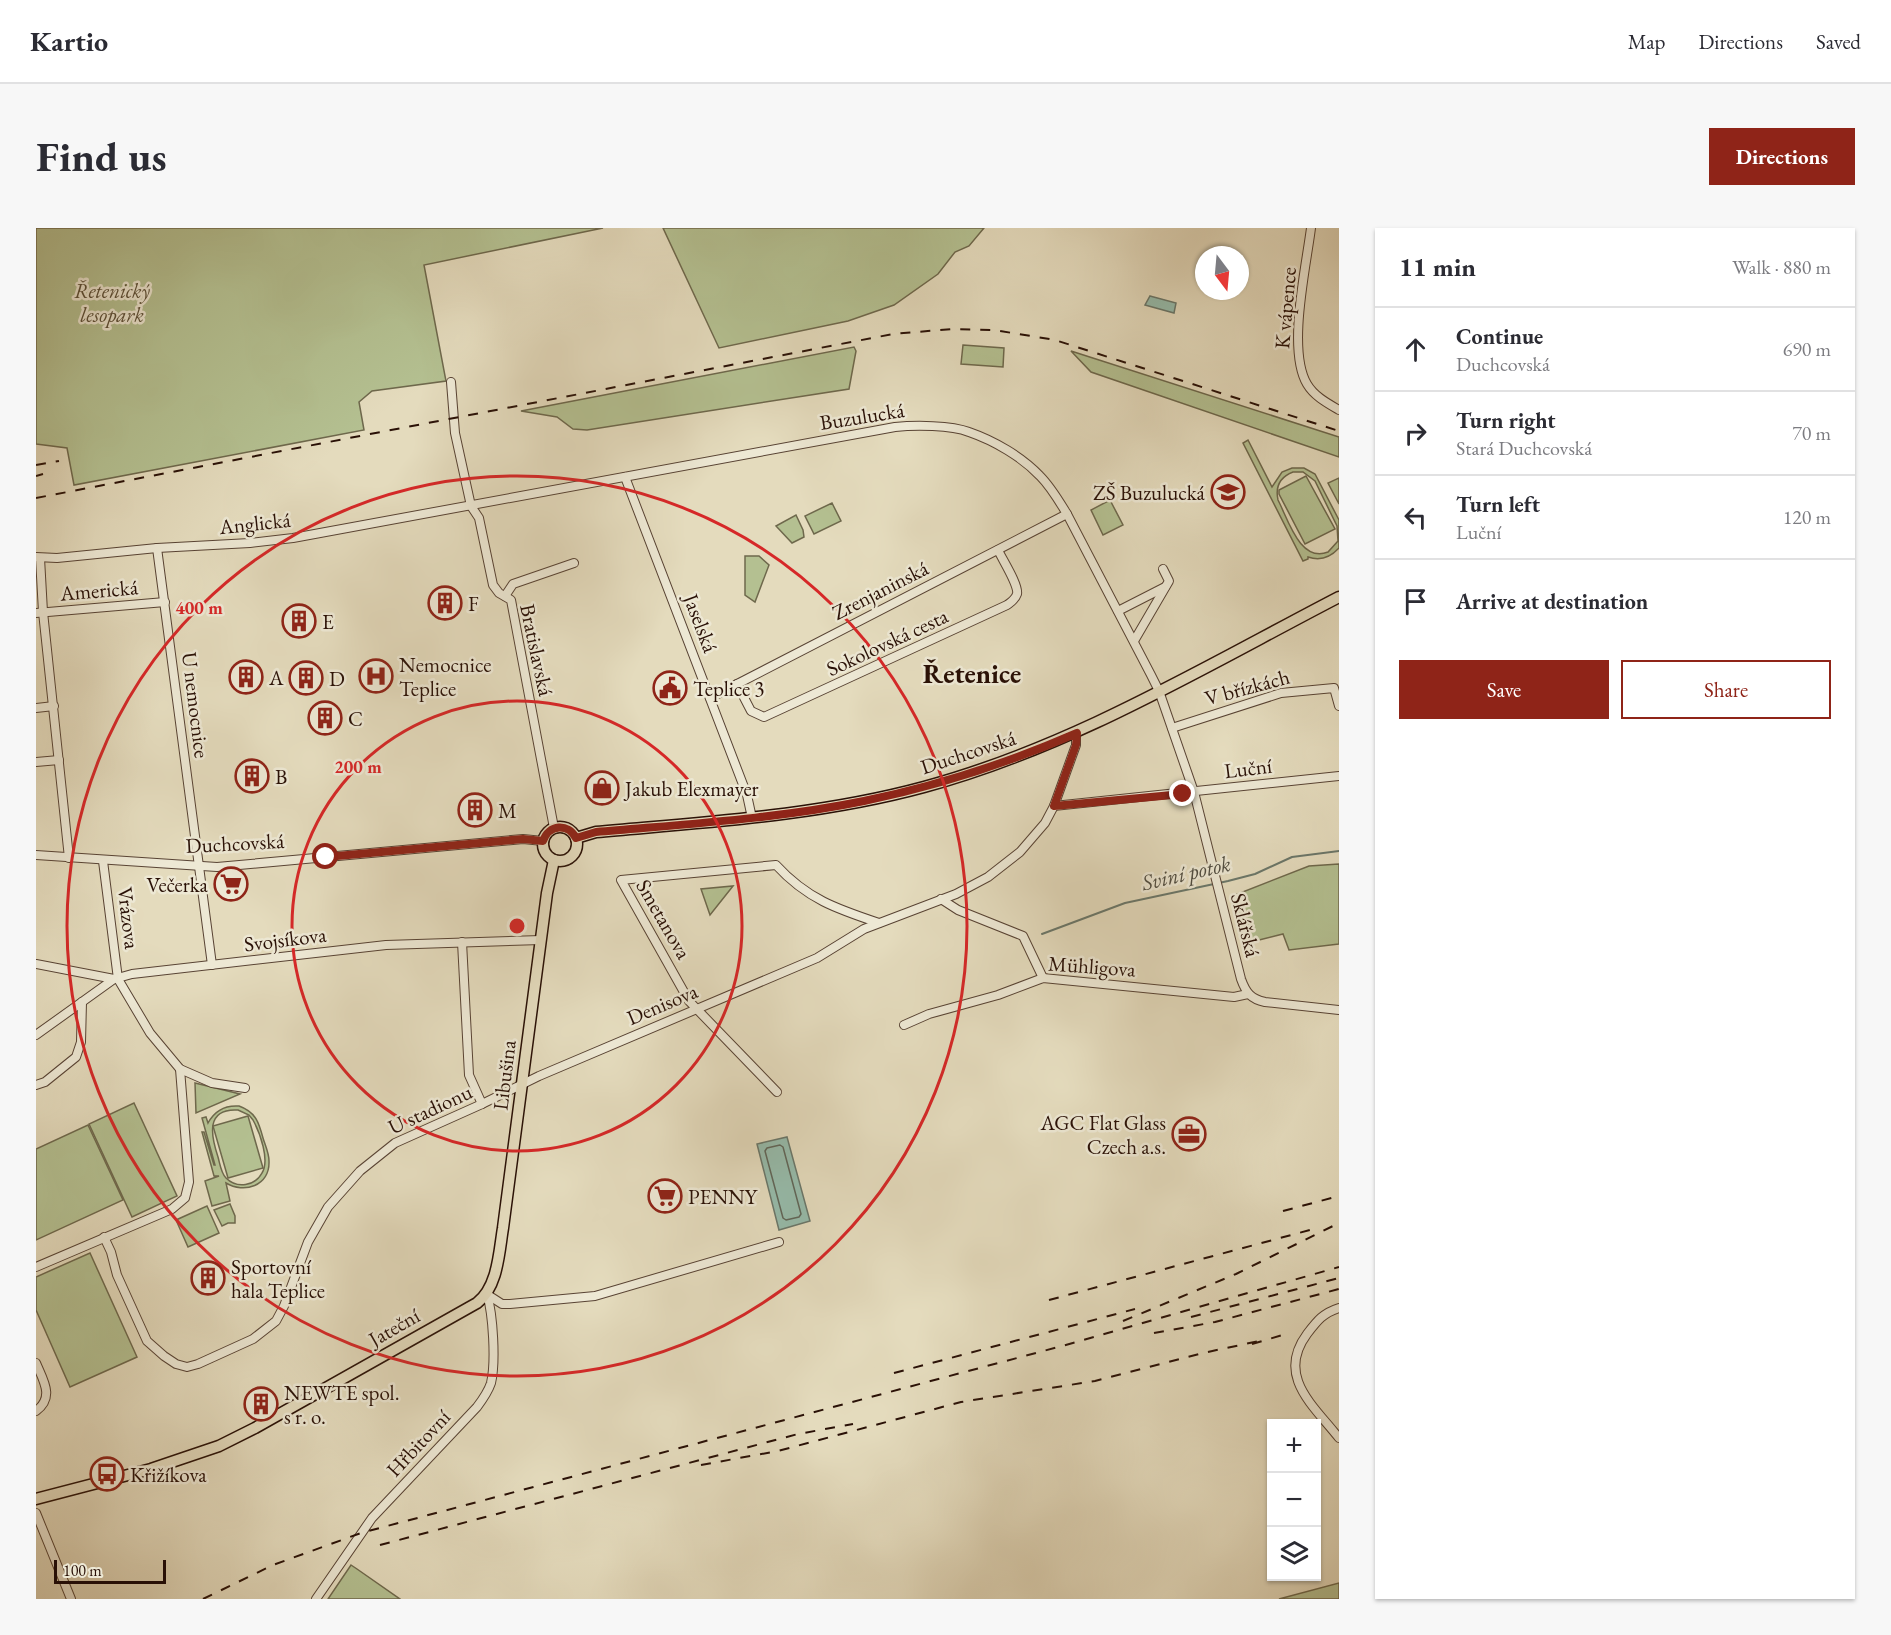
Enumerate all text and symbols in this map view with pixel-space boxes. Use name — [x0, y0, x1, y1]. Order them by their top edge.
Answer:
text: Kartio — [30, 23, 108, 59]
text: Map — [1628, 28, 1665, 55]
text: Directions — [1698, 28, 1783, 55]
text: Saved — [1816, 28, 1861, 55]
button: Directions — [1709, 128, 1855, 185]
text: Find us — [36, 129, 167, 184]
north arrow — [1195, 246, 1249, 300]
text: 11 min — [1399, 250, 1476, 284]
text: Walk · 880 m — [1732, 254, 1831, 280]
street label: K vápence — [1268, 266, 1302, 350]
park label: Řetenický lesopark — [74, 277, 150, 328]
text: Continue — [1456, 322, 1543, 351]
icon: ahead — [1399, 333, 1432, 366]
text: 690 m — [1783, 336, 1831, 362]
text: Duchcovská — [1456, 351, 1550, 377]
street label: Buzulucká — [818, 396, 907, 436]
text: Turn right — [1456, 406, 1555, 435]
icon: right — [1399, 417, 1432, 450]
text: 70 m — [1792, 420, 1831, 446]
text: Stará Duchcovská — [1456, 435, 1592, 461]
school or university icon: ZŠ Buzulucká — [1210, 474, 1246, 510]
place label: ZŠ Buzulucká — [1093, 479, 1206, 506]
text: Turn left — [1456, 490, 1540, 519]
icon: left — [1399, 501, 1432, 534]
text: 120 m — [1783, 504, 1831, 530]
street label: Anglická — [217, 506, 293, 540]
text: Luční — [1456, 519, 1502, 545]
street label: Zrenjaninská — [827, 554, 933, 626]
street label: Americká — [58, 573, 140, 607]
building icon: F — [427, 585, 463, 621]
icon: arrive — [1399, 585, 1432, 618]
text: Arrive at destination — [1456, 587, 1648, 616]
street label: Jaselská — [677, 588, 725, 657]
place label: F — [468, 590, 479, 617]
text: 400 m — [175, 596, 223, 619]
street label: Bratislavská — [514, 601, 560, 699]
street label: Sokolovská cesta — [822, 602, 953, 682]
building icon: E — [281, 603, 317, 639]
place label: E — [322, 608, 334, 635]
street label: U nemocnice — [176, 651, 216, 759]
place label: Nemocnice Teplice — [399, 651, 491, 702]
district label: Řetenice — [923, 656, 1021, 691]
hospital icon: Nemocnice Teplice — [358, 658, 394, 694]
building icon: A — [228, 659, 264, 695]
building icon: D — [288, 660, 324, 696]
button: Save — [1399, 660, 1609, 719]
button: Share — [1621, 660, 1831, 719]
street label: V břízkách — [1202, 663, 1293, 711]
place label: A — [268, 664, 284, 691]
place label: D — [329, 665, 345, 692]
public building icon: Teplice 3 — [652, 670, 688, 706]
place label: Teplice 3 — [693, 675, 764, 702]
building icon: C — [307, 700, 343, 736]
place label: C — [348, 705, 363, 732]
street label: Duchcovská — [917, 724, 1020, 780]
street label: Luční — [1223, 752, 1274, 784]
text: 200 m — [334, 755, 382, 778]
building icon: B — [234, 758, 270, 794]
place label: B — [275, 763, 287, 790]
shop icon: Jakub Elexmayer — [584, 770, 620, 806]
place label: Jakub Elexmayer — [623, 775, 759, 802]
route end — [1169, 780, 1195, 806]
building icon: M — [457, 792, 493, 828]
place label: M — [498, 797, 517, 824]
street label: Duchcovská — [185, 827, 286, 859]
route start — [312, 843, 338, 869]
water label: Sviní potok — [1138, 849, 1233, 898]
supermarket icon: Večerka — [213, 866, 249, 902]
place label: Večerka — [146, 871, 209, 898]
street label: Smetanova — [630, 874, 698, 964]
street label: Vrázova — [112, 885, 146, 951]
street label: Sklářská — [1225, 890, 1267, 960]
centre of rings — [507, 916, 527, 936]
street label: Svojsíkova — [242, 920, 328, 957]
street label: Mühligova — [1047, 949, 1137, 983]
street label: Denisova — [622, 977, 702, 1031]
street label: Libušina — [486, 1038, 522, 1112]
street label: U stadionu — [384, 1078, 476, 1140]
place label: AGC Flat Glass Czech a.s. — [1039, 1109, 1166, 1160]
office icon: AGC Flat Glass Czech a.s. — [1171, 1116, 1207, 1152]
supermarket icon: PENNY — [647, 1178, 683, 1214]
place label: PENNY — [688, 1183, 759, 1210]
place label: Sportovní hala Teplice — [231, 1253, 325, 1304]
building icon: Sportovní hala Teplice — [190, 1260, 226, 1296]
street label: Jateční — [362, 1301, 425, 1353]
place label: NEWTE spol. s r. o. — [284, 1379, 399, 1430]
building icon: NEWTE spol. s r. o. — [243, 1386, 279, 1422]
street label: Hřbitovní — [380, 1403, 456, 1482]
map controls — [1267, 1419, 1321, 1581]
button: + — [1267, 1419, 1321, 1473]
bus stop icon: Křižíkova — [89, 1456, 125, 1492]
place label: Křižíkova — [130, 1461, 207, 1488]
button: − — [1267, 1473, 1321, 1527]
button: layers — [1267, 1527, 1321, 1581]
scale bar — [54, 1557, 166, 1584]
text: 100 m — [63, 1560, 102, 1581]

